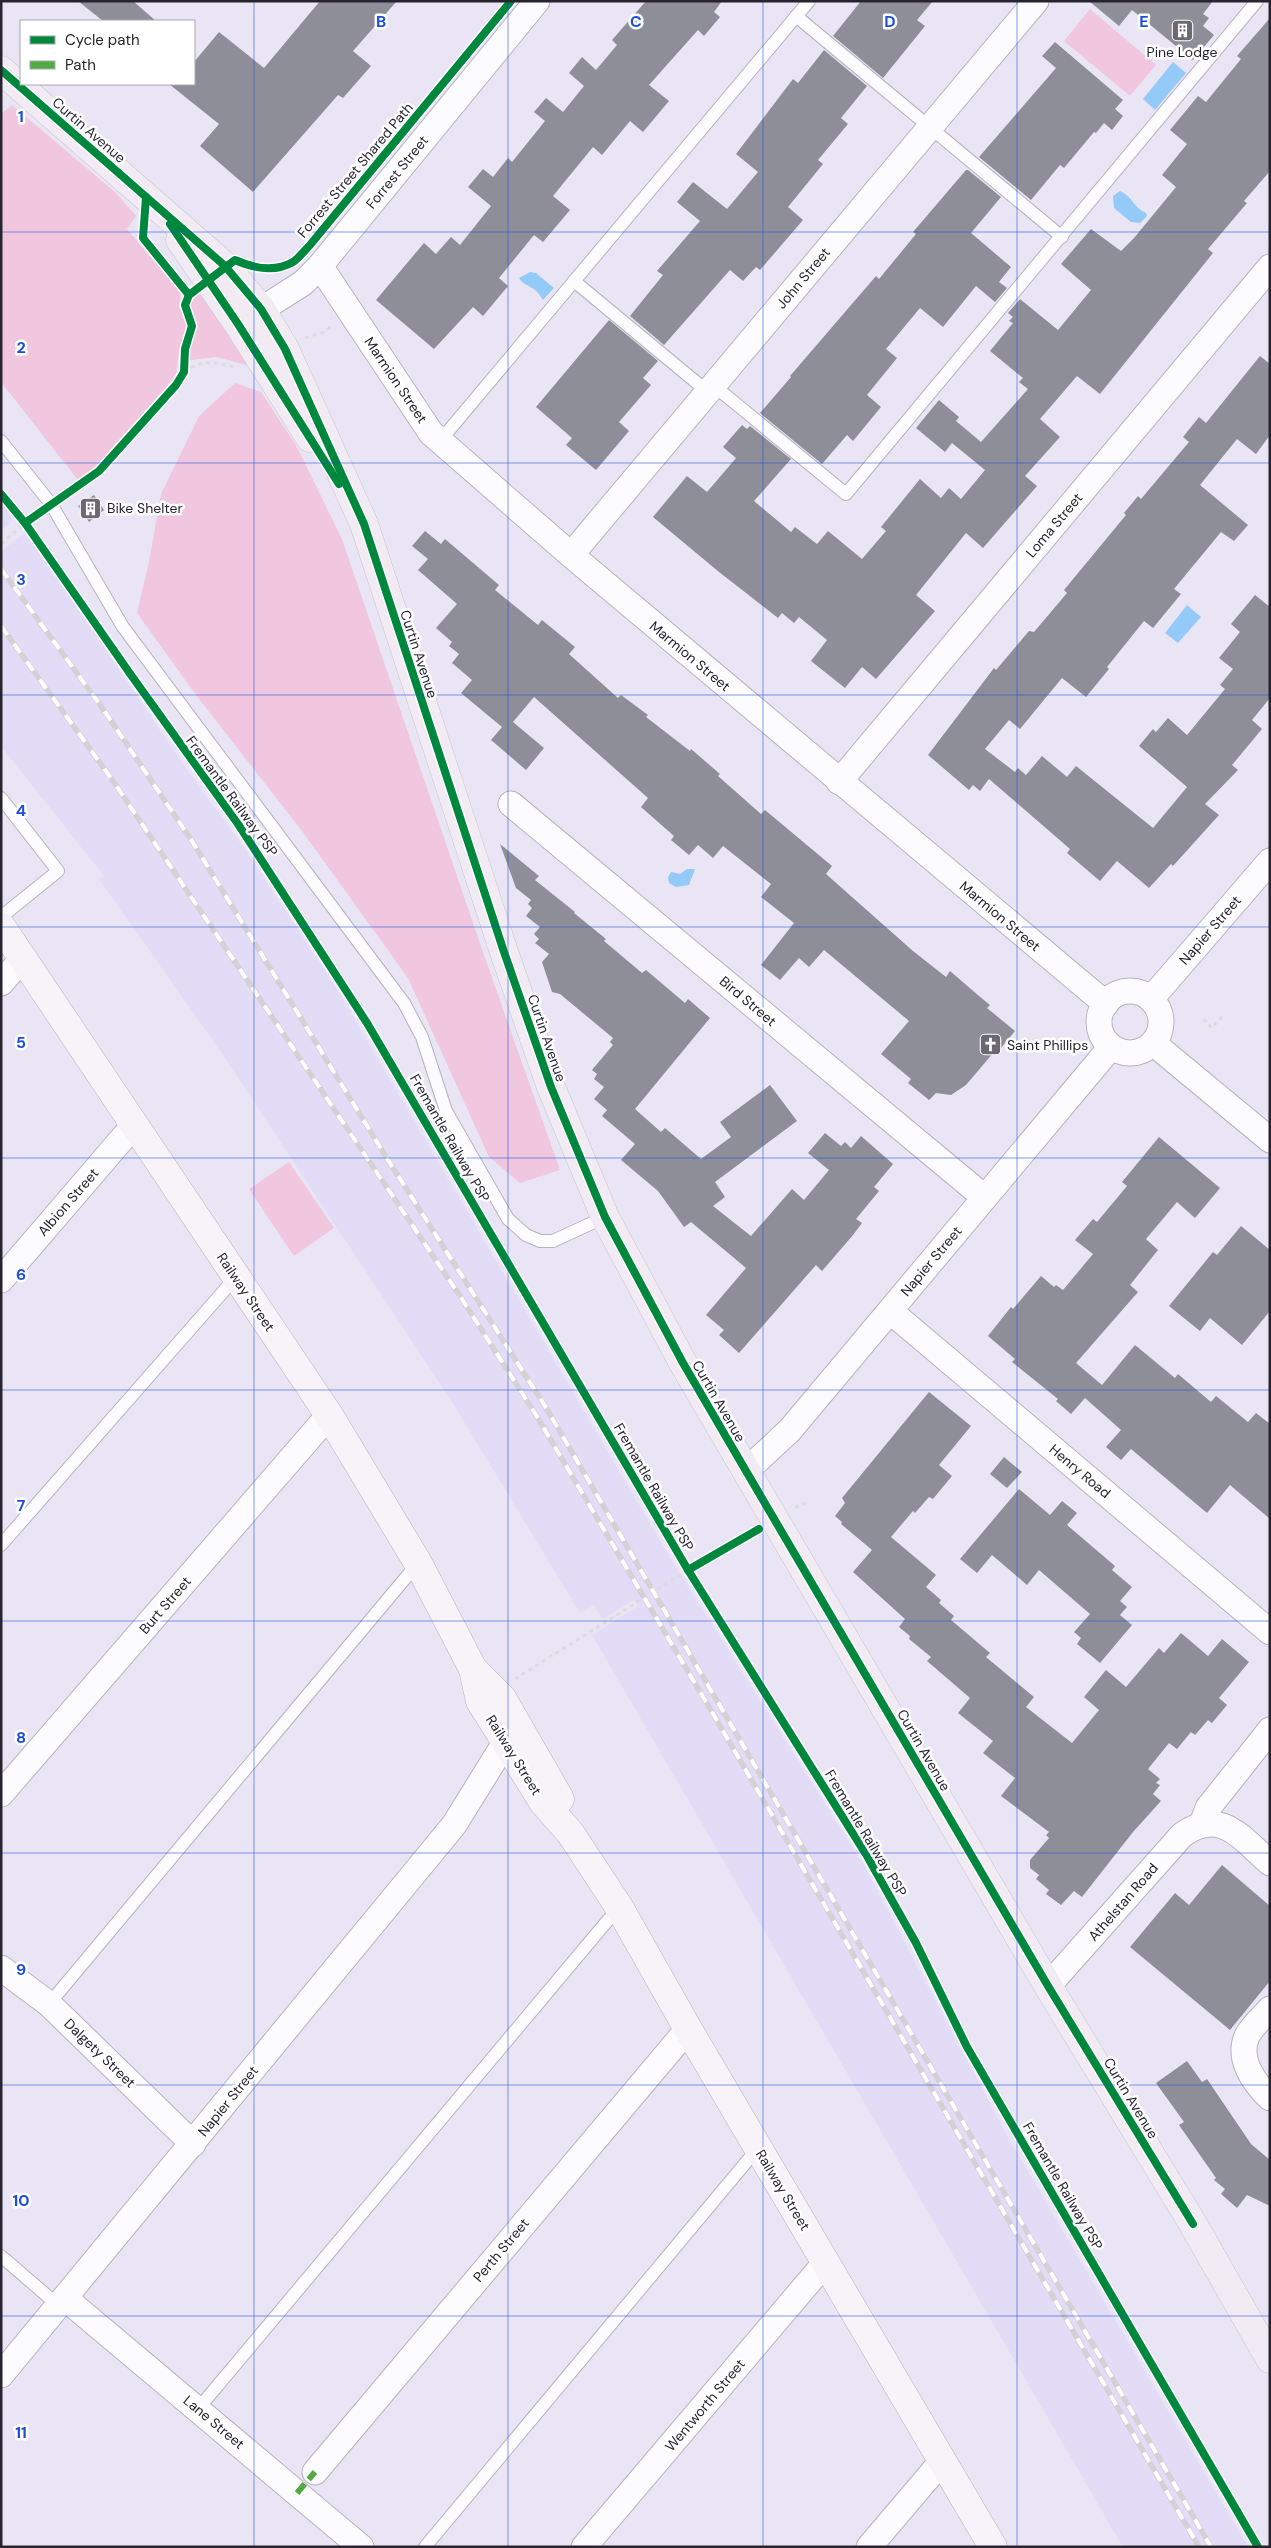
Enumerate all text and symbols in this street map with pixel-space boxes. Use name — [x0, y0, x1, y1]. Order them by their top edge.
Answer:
text: B — [376, 11, 386, 32]
text: C — [630, 11, 642, 32]
text: D — [884, 11, 896, 32]
text: E — [1139, 11, 1149, 32]
building icon: Pine Lodge — [1170, 18, 1194, 42]
legend — [20, 20, 195, 85]
text: Cycle path — [65, 30, 140, 50]
place label: Pine Lodge — [1147, 43, 1217, 61]
text: Path — [65, 55, 96, 75]
street label: Curtin Avenue — [49, 93, 129, 167]
street label: Forrest Street Shared Path — [294, 99, 416, 241]
text: 1 — [18, 106, 24, 127]
street label: Forrest Street — [362, 132, 432, 212]
street label: John Street — [772, 244, 834, 312]
street label: Marmion Street — [361, 333, 431, 427]
text: 2 — [16, 337, 26, 358]
street label: Loma Street — [1022, 489, 1086, 561]
building icon: Bike Shelter — [79, 496, 103, 520]
place label: Bike Shelter — [107, 499, 183, 517]
text: 3 — [16, 569, 26, 590]
street label: Curtin Avenue — [396, 608, 442, 700]
street label: Marmion Street — [646, 617, 734, 695]
street label: Fremantle Railway PSP — [182, 732, 282, 860]
text: 4 — [16, 800, 26, 821]
street label: Marmion Street — [956, 877, 1044, 955]
street label: Napier Street — [1175, 892, 1245, 968]
street label: Bird Street — [716, 972, 780, 1030]
street label: Curtin Avenue — [524, 992, 570, 1084]
text: 5 — [16, 1032, 26, 1053]
church icon: Saint Phillips — [979, 1033, 1003, 1057]
place label: Saint Phillips — [1007, 1036, 1088, 1054]
street label: Fremantle Railway PSP — [406, 1071, 494, 1205]
street label: Albion Street — [34, 1164, 102, 1240]
street label: Napier Street — [896, 1222, 966, 1300]
street label: Railway Street — [213, 1249, 279, 1335]
text: 6 — [16, 1264, 26, 1285]
street label: Curtin Avenue — [688, 1357, 750, 1445]
street label: Fremantle Railway PSP — [610, 1420, 698, 1554]
street label: Henry Road — [1046, 1440, 1114, 1502]
text: 7 — [17, 1495, 26, 1516]
street label: Burt Street — [135, 1572, 195, 1638]
street label: Curtin Avenue — [893, 1706, 955, 1794]
street label: Railway Street — [482, 1712, 546, 1798]
text: 8 — [16, 1727, 26, 1748]
street label: Fremantle Railway PSP — [821, 1766, 911, 1900]
street label: Athelstan Road — [1084, 1859, 1162, 1945]
text: 9 — [16, 1959, 26, 1980]
street label: Dalgety Street — [61, 2014, 139, 2092]
street label: Curtin Avenue — [1100, 2054, 1162, 2142]
street label: Napier Street — [194, 2062, 262, 2140]
street label: Fremantle Railway PSP — [1019, 2119, 1107, 2253]
street label: Railway Street — [752, 2146, 814, 2234]
text: 10 — [12, 2190, 30, 2211]
street label: Perth Street — [469, 2214, 533, 2286]
street label: Wentworth Street — [661, 2355, 749, 2455]
street label: Lane Street — [180, 2391, 248, 2453]
text: 11 — [15, 2422, 27, 2443]

